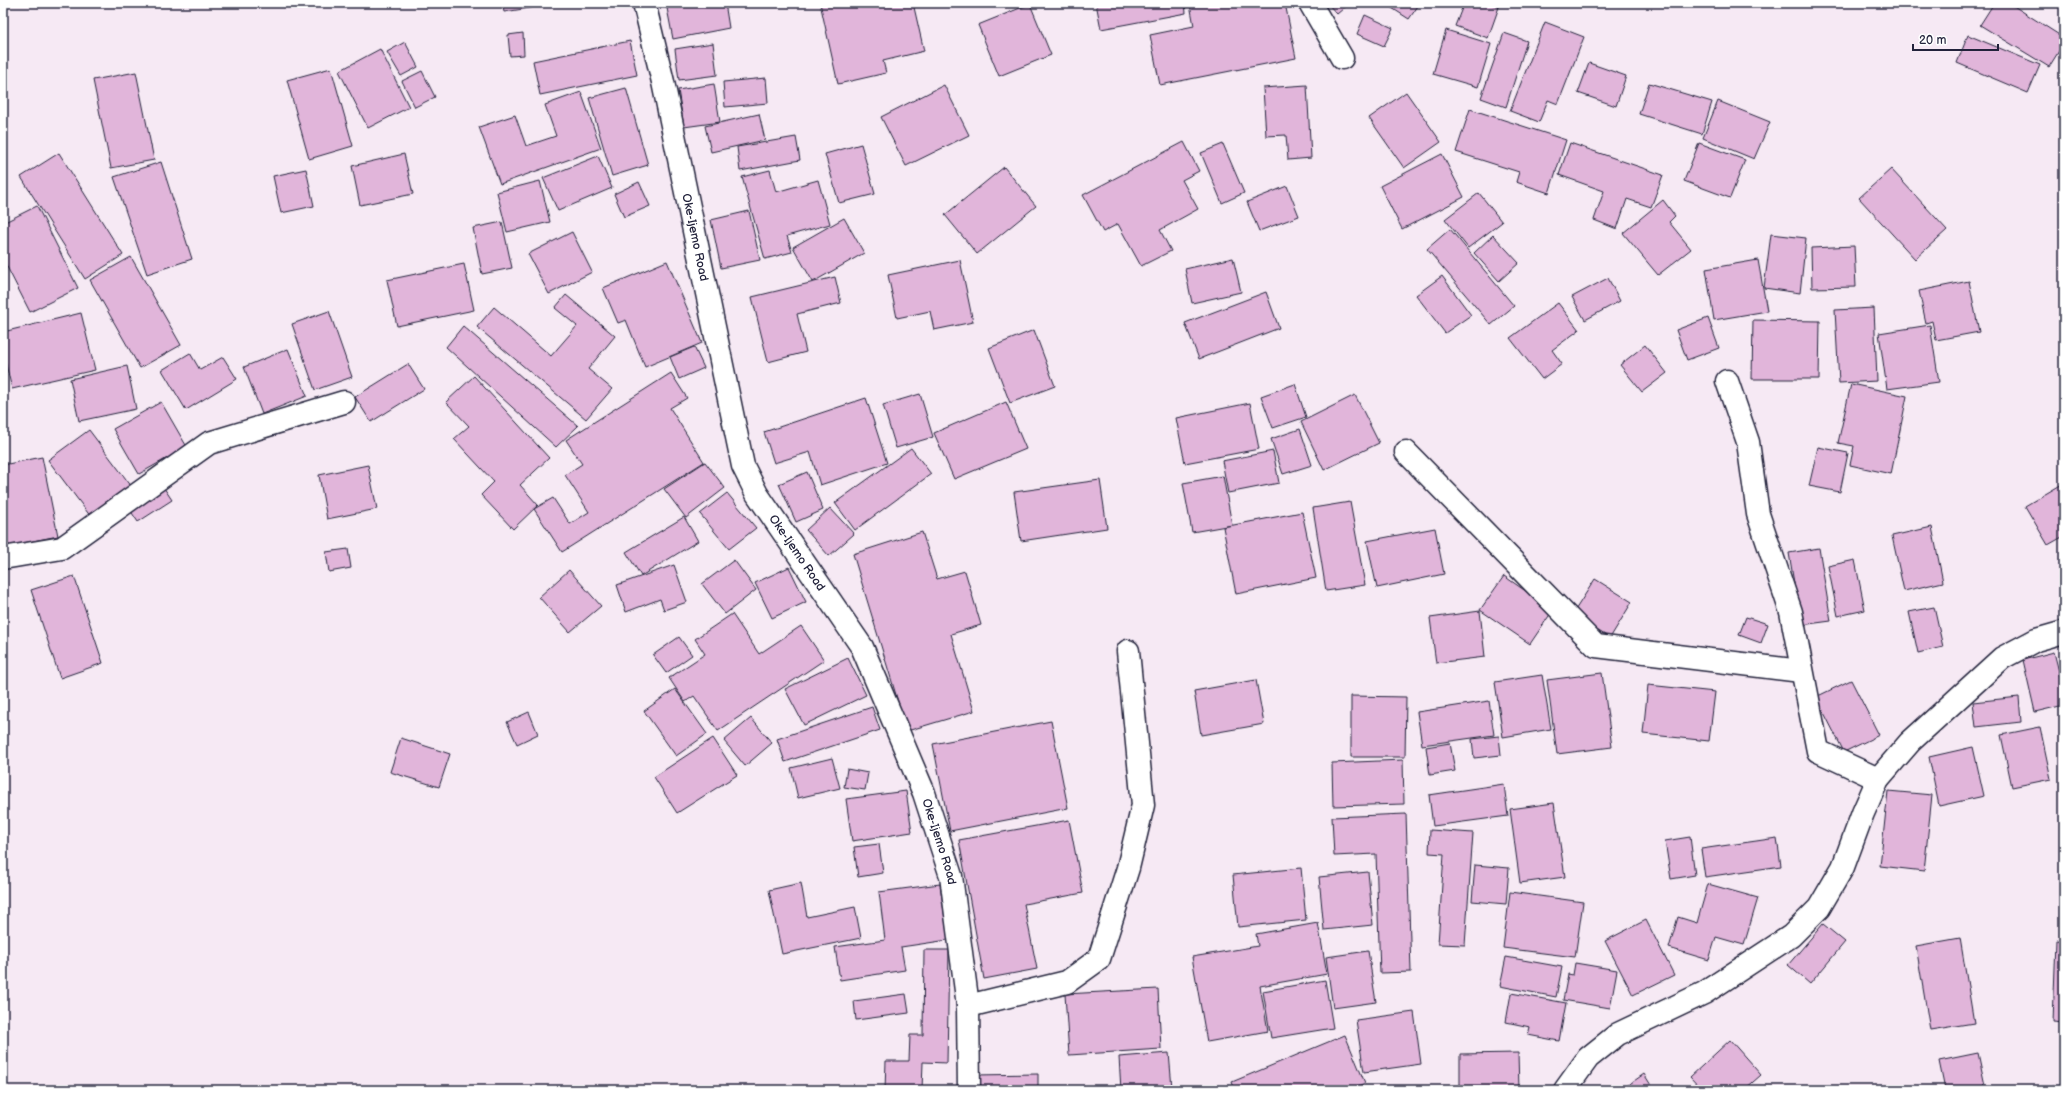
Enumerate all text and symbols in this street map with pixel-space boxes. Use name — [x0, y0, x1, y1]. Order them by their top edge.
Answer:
scale bar — [1913, 26, 1998, 52]
text: 20 m — [1919, 33, 1946, 48]
street label: Oke-Ijemo Road — [679, 192, 712, 283]
street label: Oke-Ijemo Road — [766, 512, 829, 594]
street label: Oke-Ijemo Road — [919, 797, 960, 885]

